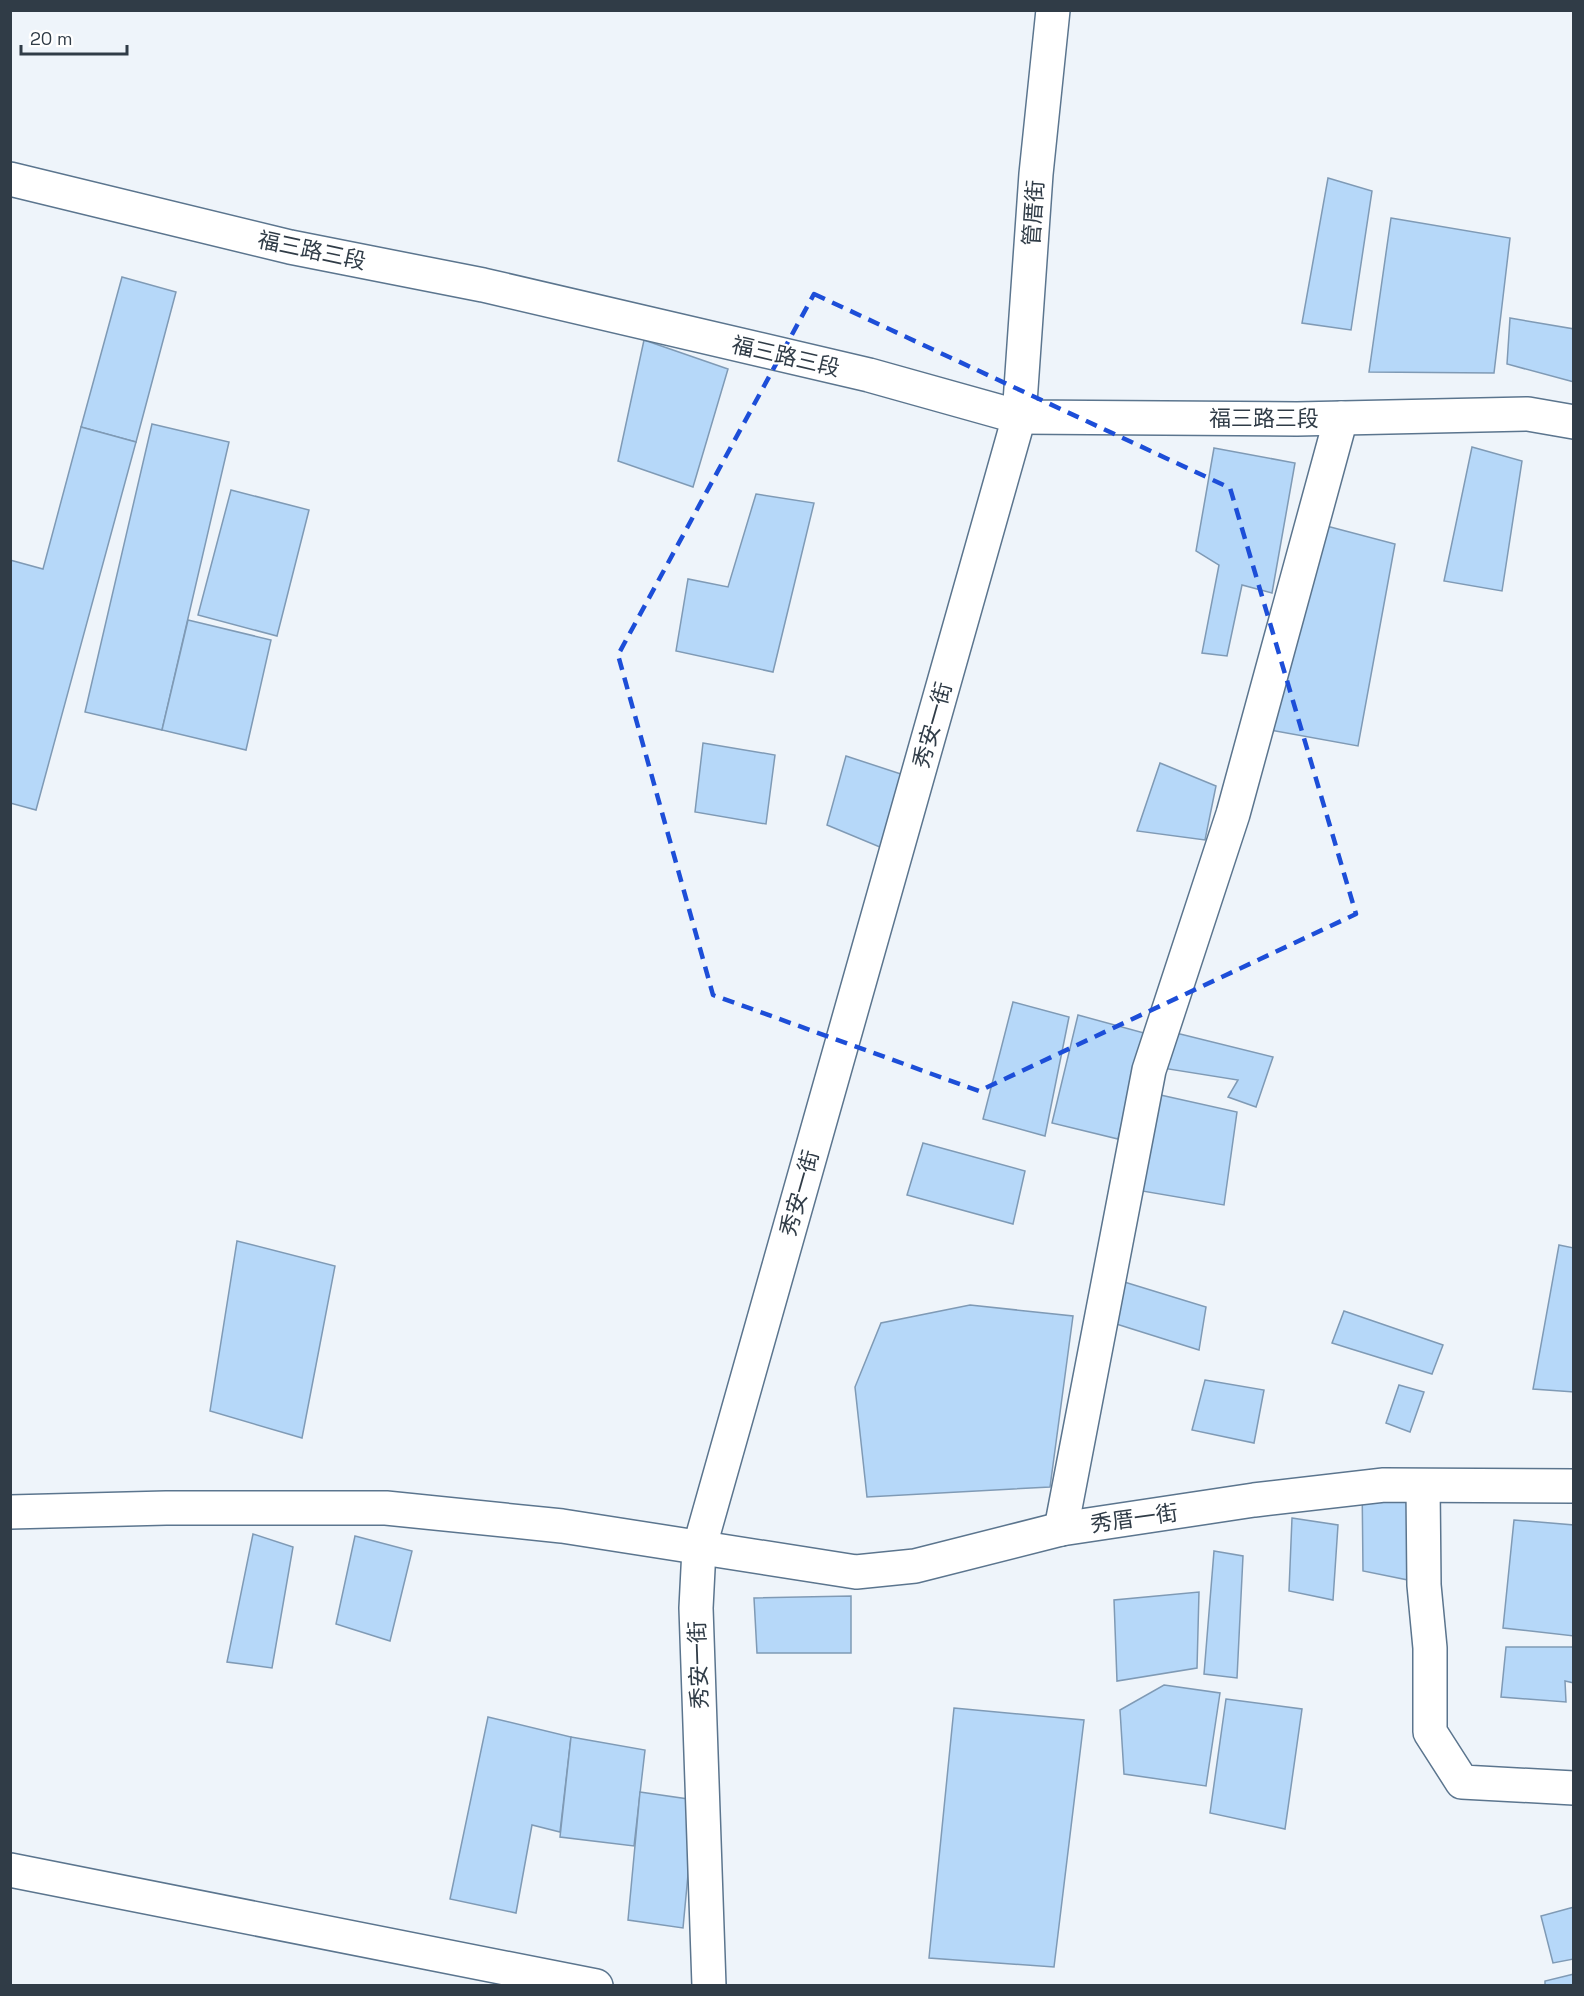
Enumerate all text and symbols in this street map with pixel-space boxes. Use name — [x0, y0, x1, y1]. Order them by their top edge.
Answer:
scale bar — [21, 18, 128, 56]
text: 20 m — [30, 27, 73, 50]
street label: 管厝街 — [1017, 179, 1049, 247]
street label: 福三路三段 — [255, 225, 369, 275]
street label: 福三路三段 — [729, 330, 843, 382]
street label: 福三路三段 — [1209, 404, 1319, 432]
street label: 秀安一街 — [906, 679, 958, 771]
street label: 秀安一街 — [773, 1147, 825, 1239]
street label: 秀厝一街 — [1088, 1498, 1180, 1538]
street label: 秀安一街 — [682, 1621, 714, 1709]

